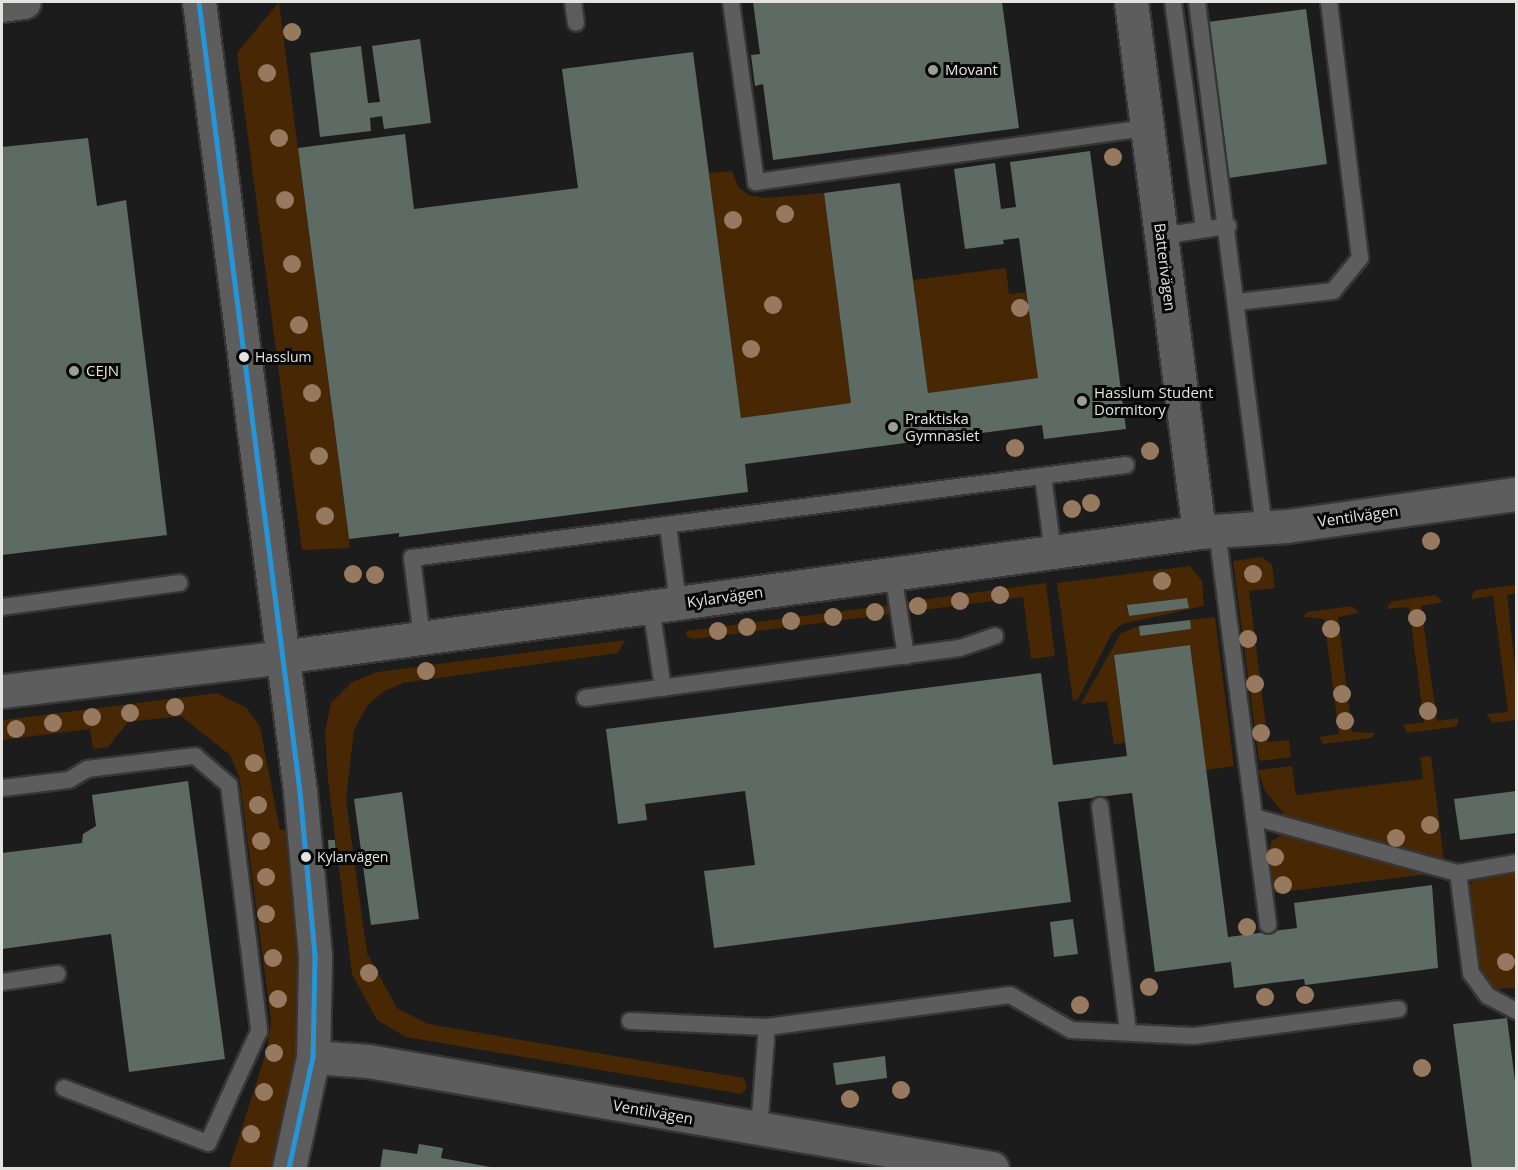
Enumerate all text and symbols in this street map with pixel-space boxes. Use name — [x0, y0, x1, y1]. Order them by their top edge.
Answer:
place label: Movant — [945, 61, 998, 79]
marker: Movant — [926, 63, 940, 77]
street label: Batterivägen — [1151, 222, 1179, 312]
place label: Hasslum — [255, 349, 312, 365]
marker: Hasslum — [238, 351, 250, 363]
place label: CEJN — [86, 362, 119, 380]
marker: CEJN — [67, 364, 81, 378]
place label: Hasslum Student Dormitory — [1094, 383, 1213, 418]
marker: Hasslum Student Dormitory — [1075, 394, 1089, 408]
place label: Praktiska Gymnasiet — [905, 409, 980, 444]
marker: Praktiska Gymnasiet — [886, 420, 900, 434]
street label: Ventilvägen — [1317, 501, 1399, 531]
street label: Kylarvägen — [686, 583, 764, 611]
place label: Kylarvägen — [317, 849, 388, 865]
marker: Kylarvägen — [300, 851, 312, 863]
street label: Ventilvägen — [612, 1096, 694, 1128]

